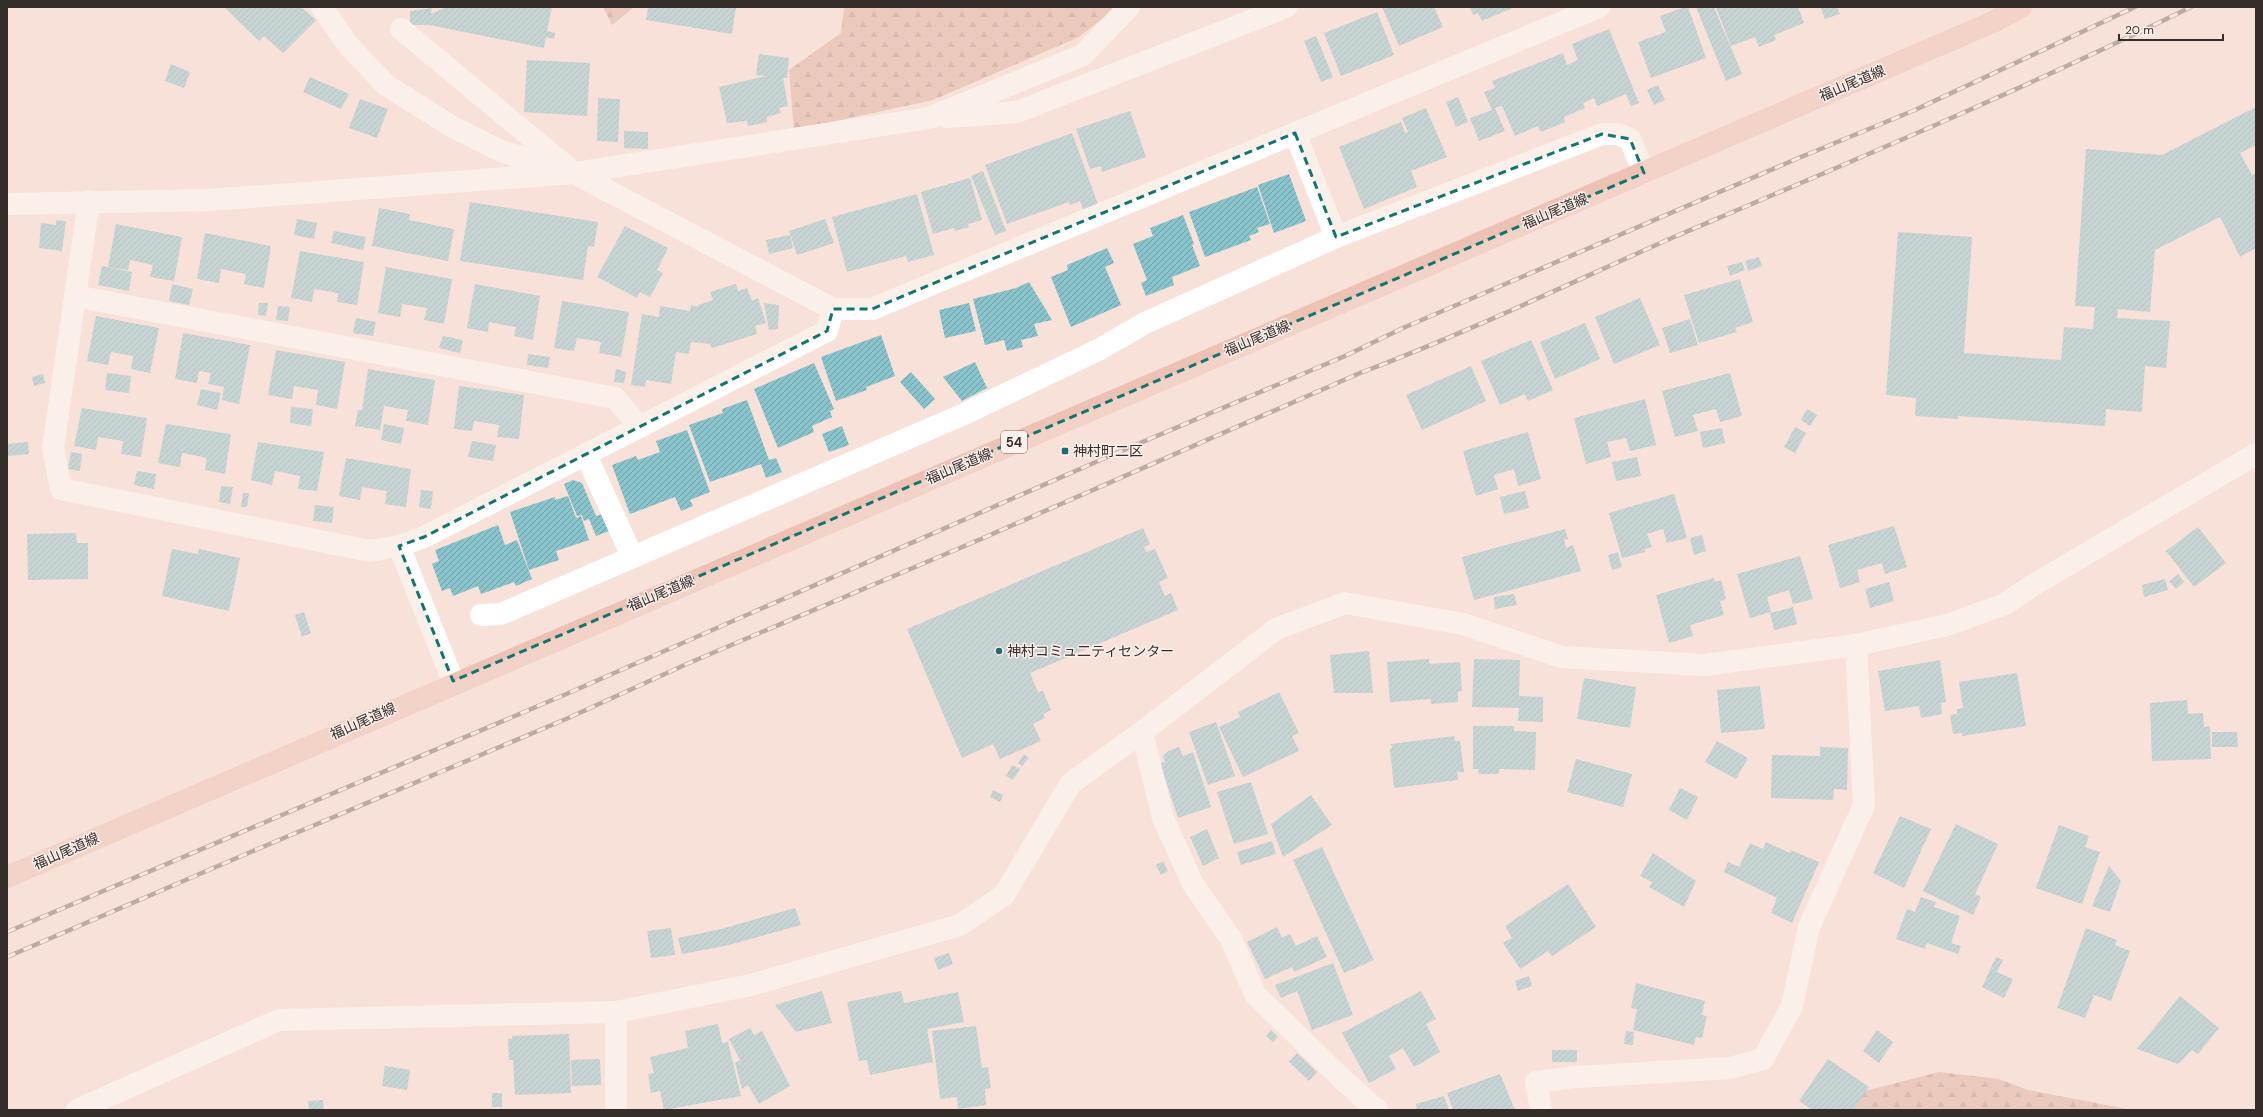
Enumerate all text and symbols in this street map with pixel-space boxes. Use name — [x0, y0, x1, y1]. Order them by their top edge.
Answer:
scale bar — [2119, 16, 2223, 42]
text: 20 m — [2125, 22, 2154, 38]
street label: 福山尾道線 — [1816, 61, 1888, 105]
street label: 福山尾道線 — [1519, 189, 1591, 233]
street label: 福山尾道線 — [1221, 316, 1293, 360]
road number: 54 — [1001, 431, 1027, 453]
place label: 神村町二区 — [1073, 442, 1143, 460]
street label: 福山尾道線 — [923, 444, 995, 488]
marker: 神村町二区 — [1060, 446, 1070, 456]
street label: 福山尾道線 — [625, 571, 697, 615]
place label: 神村コミュ二ティセンター — [1007, 642, 1174, 660]
marker: 神村コミュ二ティセンター — [994, 646, 1004, 656]
street label: 福山尾道線 — [327, 699, 399, 743]
street label: 福山尾道線 — [30, 829, 102, 873]

